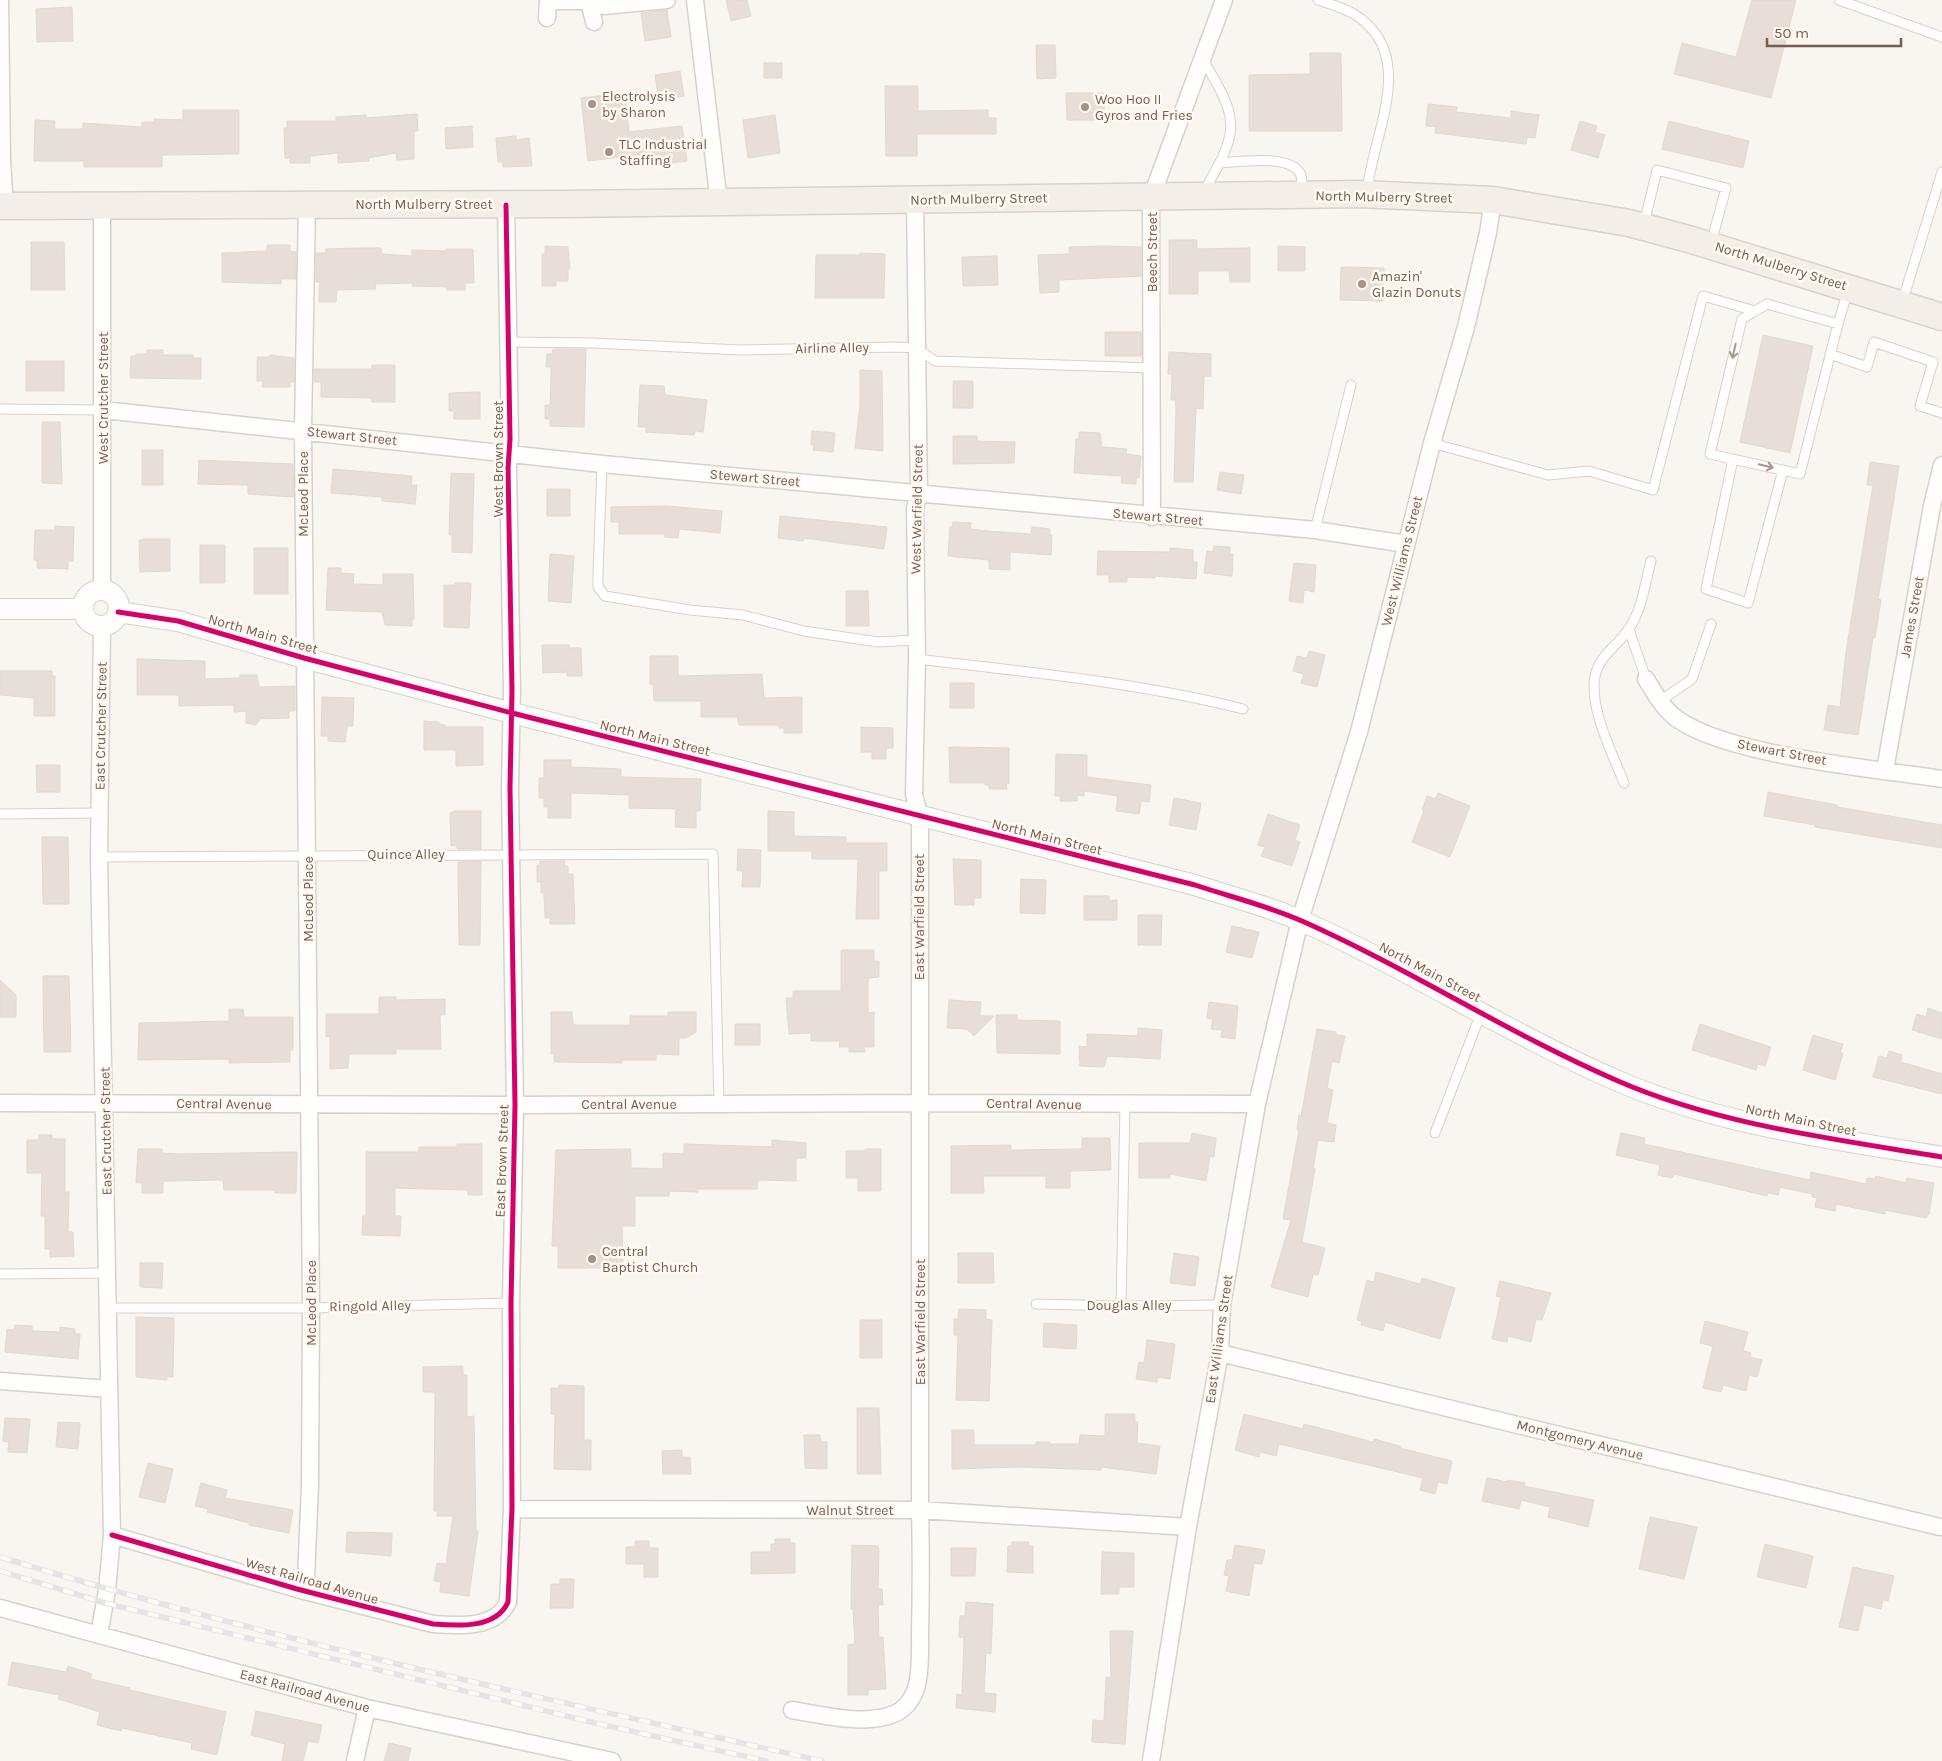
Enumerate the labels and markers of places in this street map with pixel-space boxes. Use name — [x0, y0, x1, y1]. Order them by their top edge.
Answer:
place label: Electrolysis by Sharon — [602, 88, 676, 121]
place label: Woo Hoo II Gyros and Fries — [1095, 91, 1193, 124]
marker: Electrolysis by Sharon — [586, 98, 598, 110]
marker: Woo Hoo II Gyros and Fries — [1079, 101, 1091, 113]
place label: TLC Industrial Staffing — [619, 136, 707, 169]
marker: TLC Industrial Staffing — [603, 146, 615, 158]
place label: Amazin' Glazin Donuts — [1372, 268, 1462, 301]
marker: Amazin' Glazin Donuts — [1356, 278, 1368, 290]
place label: Central Baptist Church — [602, 1243, 698, 1276]
marker: Central Baptist Church — [586, 1253, 598, 1265]

